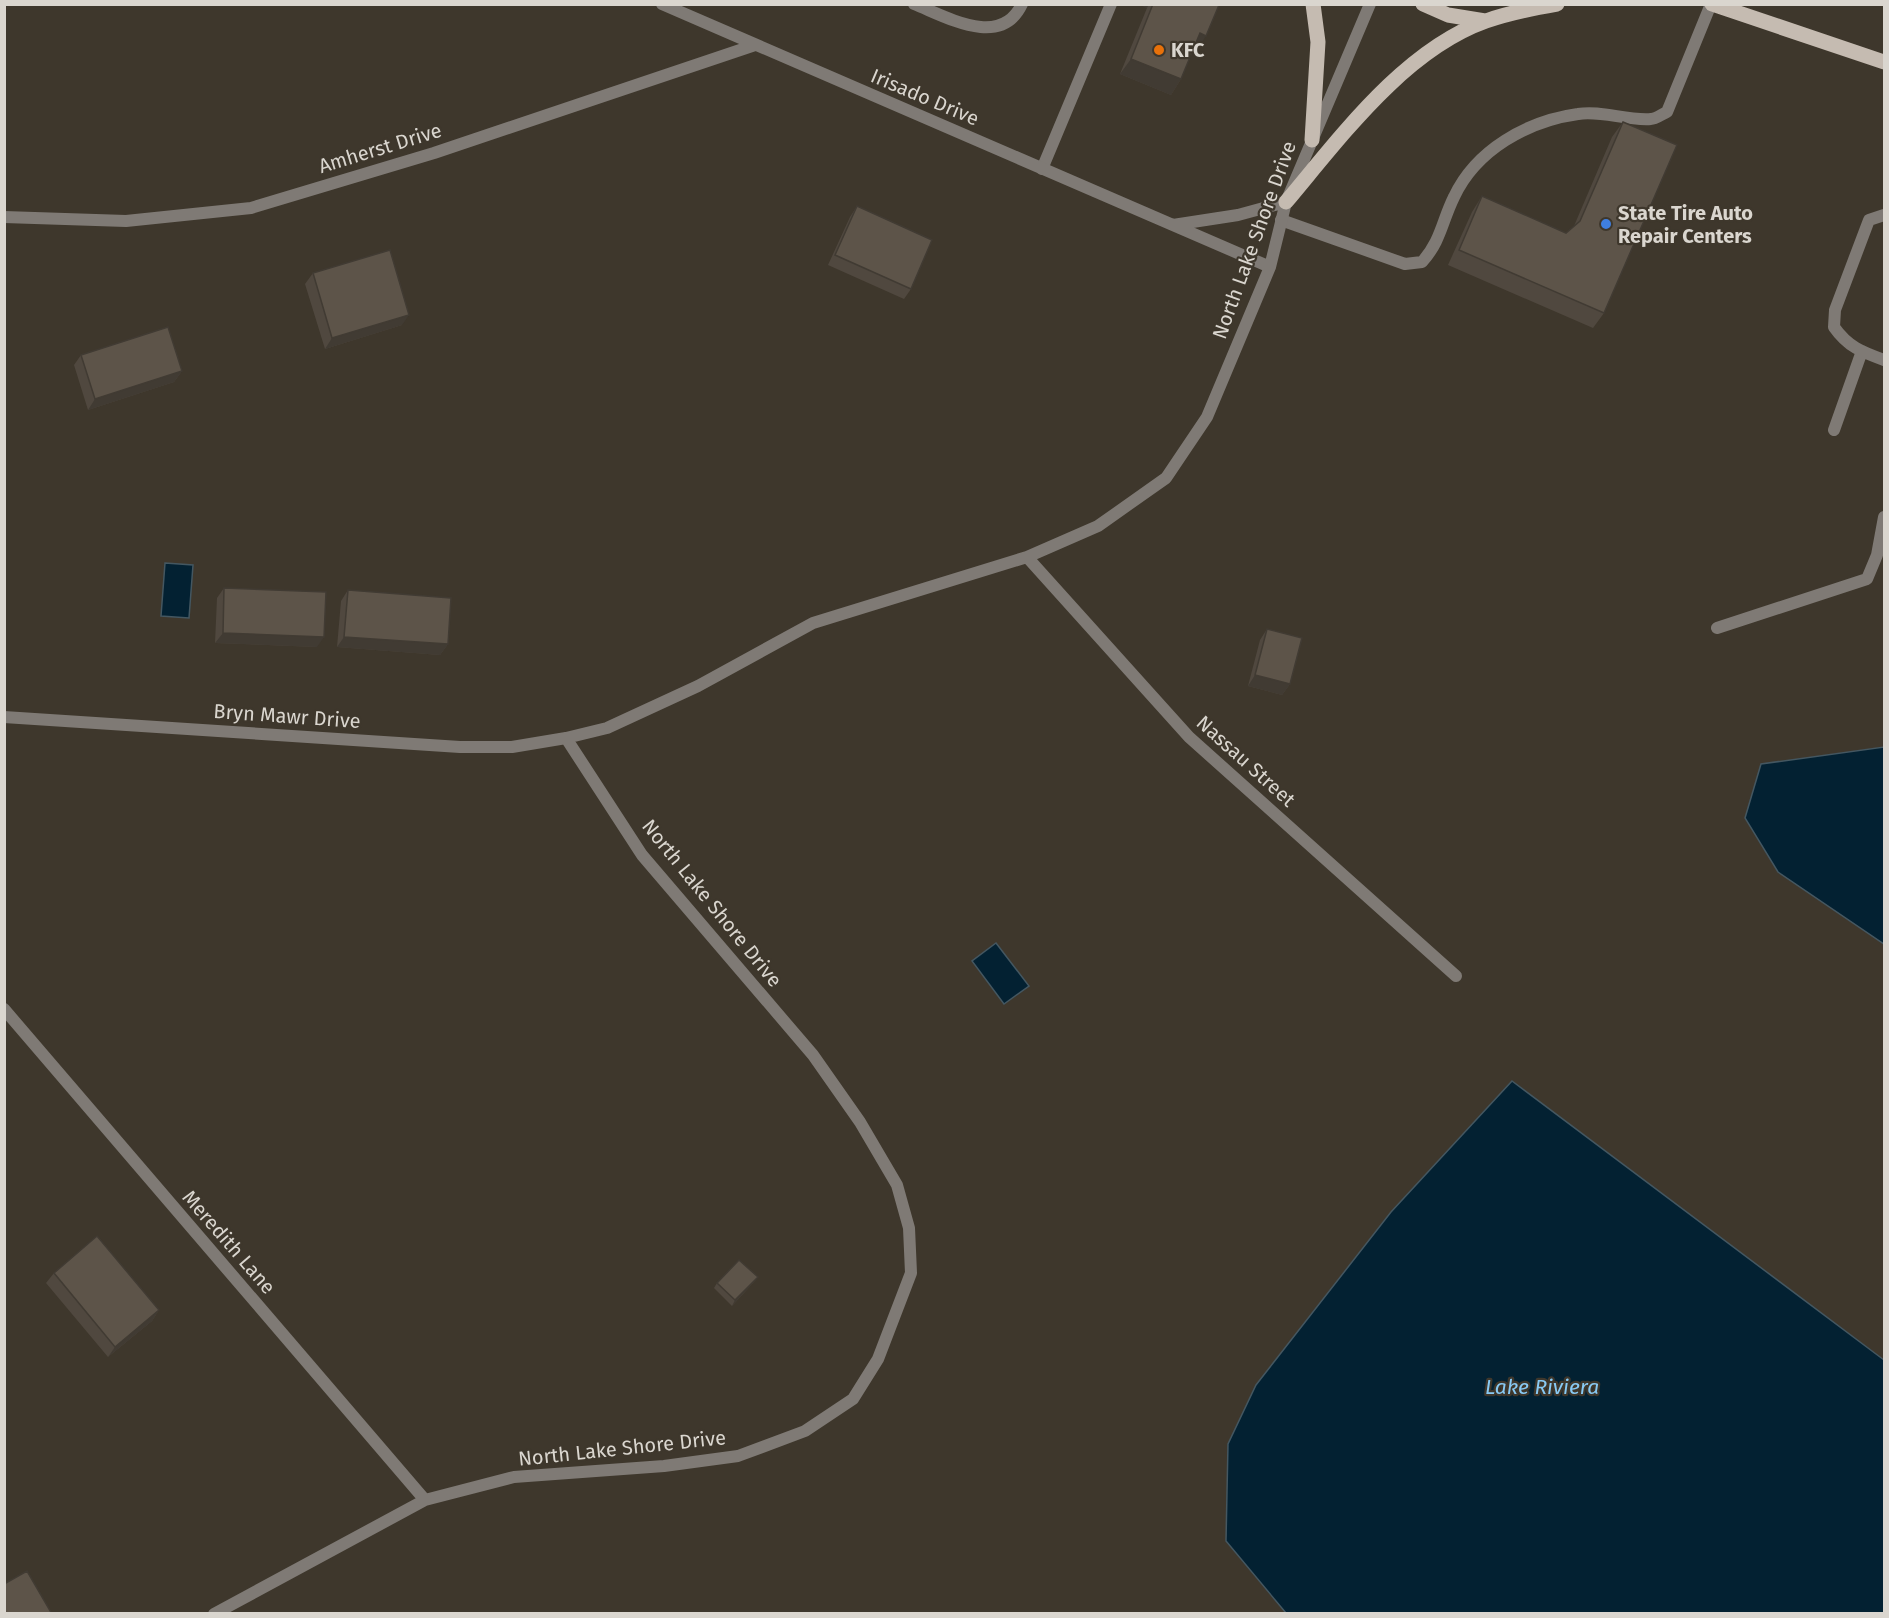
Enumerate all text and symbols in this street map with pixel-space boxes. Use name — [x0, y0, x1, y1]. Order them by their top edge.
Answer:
place label: KFC — [1171, 38, 1205, 62]
marker: KFC — [1152, 43, 1166, 57]
street label: Irisado Drive — [867, 63, 983, 131]
street label: Amherst Drive — [316, 118, 444, 178]
street label: North Lake Shore Drive — [1207, 138, 1301, 342]
place label: State Tire Auto Repair Centers — [1618, 201, 1753, 248]
marker: State Tire Auto Repair Centers — [1599, 217, 1613, 231]
street label: Bryn Mawr Drive — [213, 699, 361, 733]
street label: Nassau Street — [1192, 710, 1301, 812]
street label: North Lake Shore Drive — [637, 814, 787, 992]
street label: Meredith Lane — [177, 1185, 281, 1299]
water label: Lake Riviera — [1485, 1374, 1599, 1400]
street label: North Lake Shore Drive — [517, 1425, 727, 1471]

